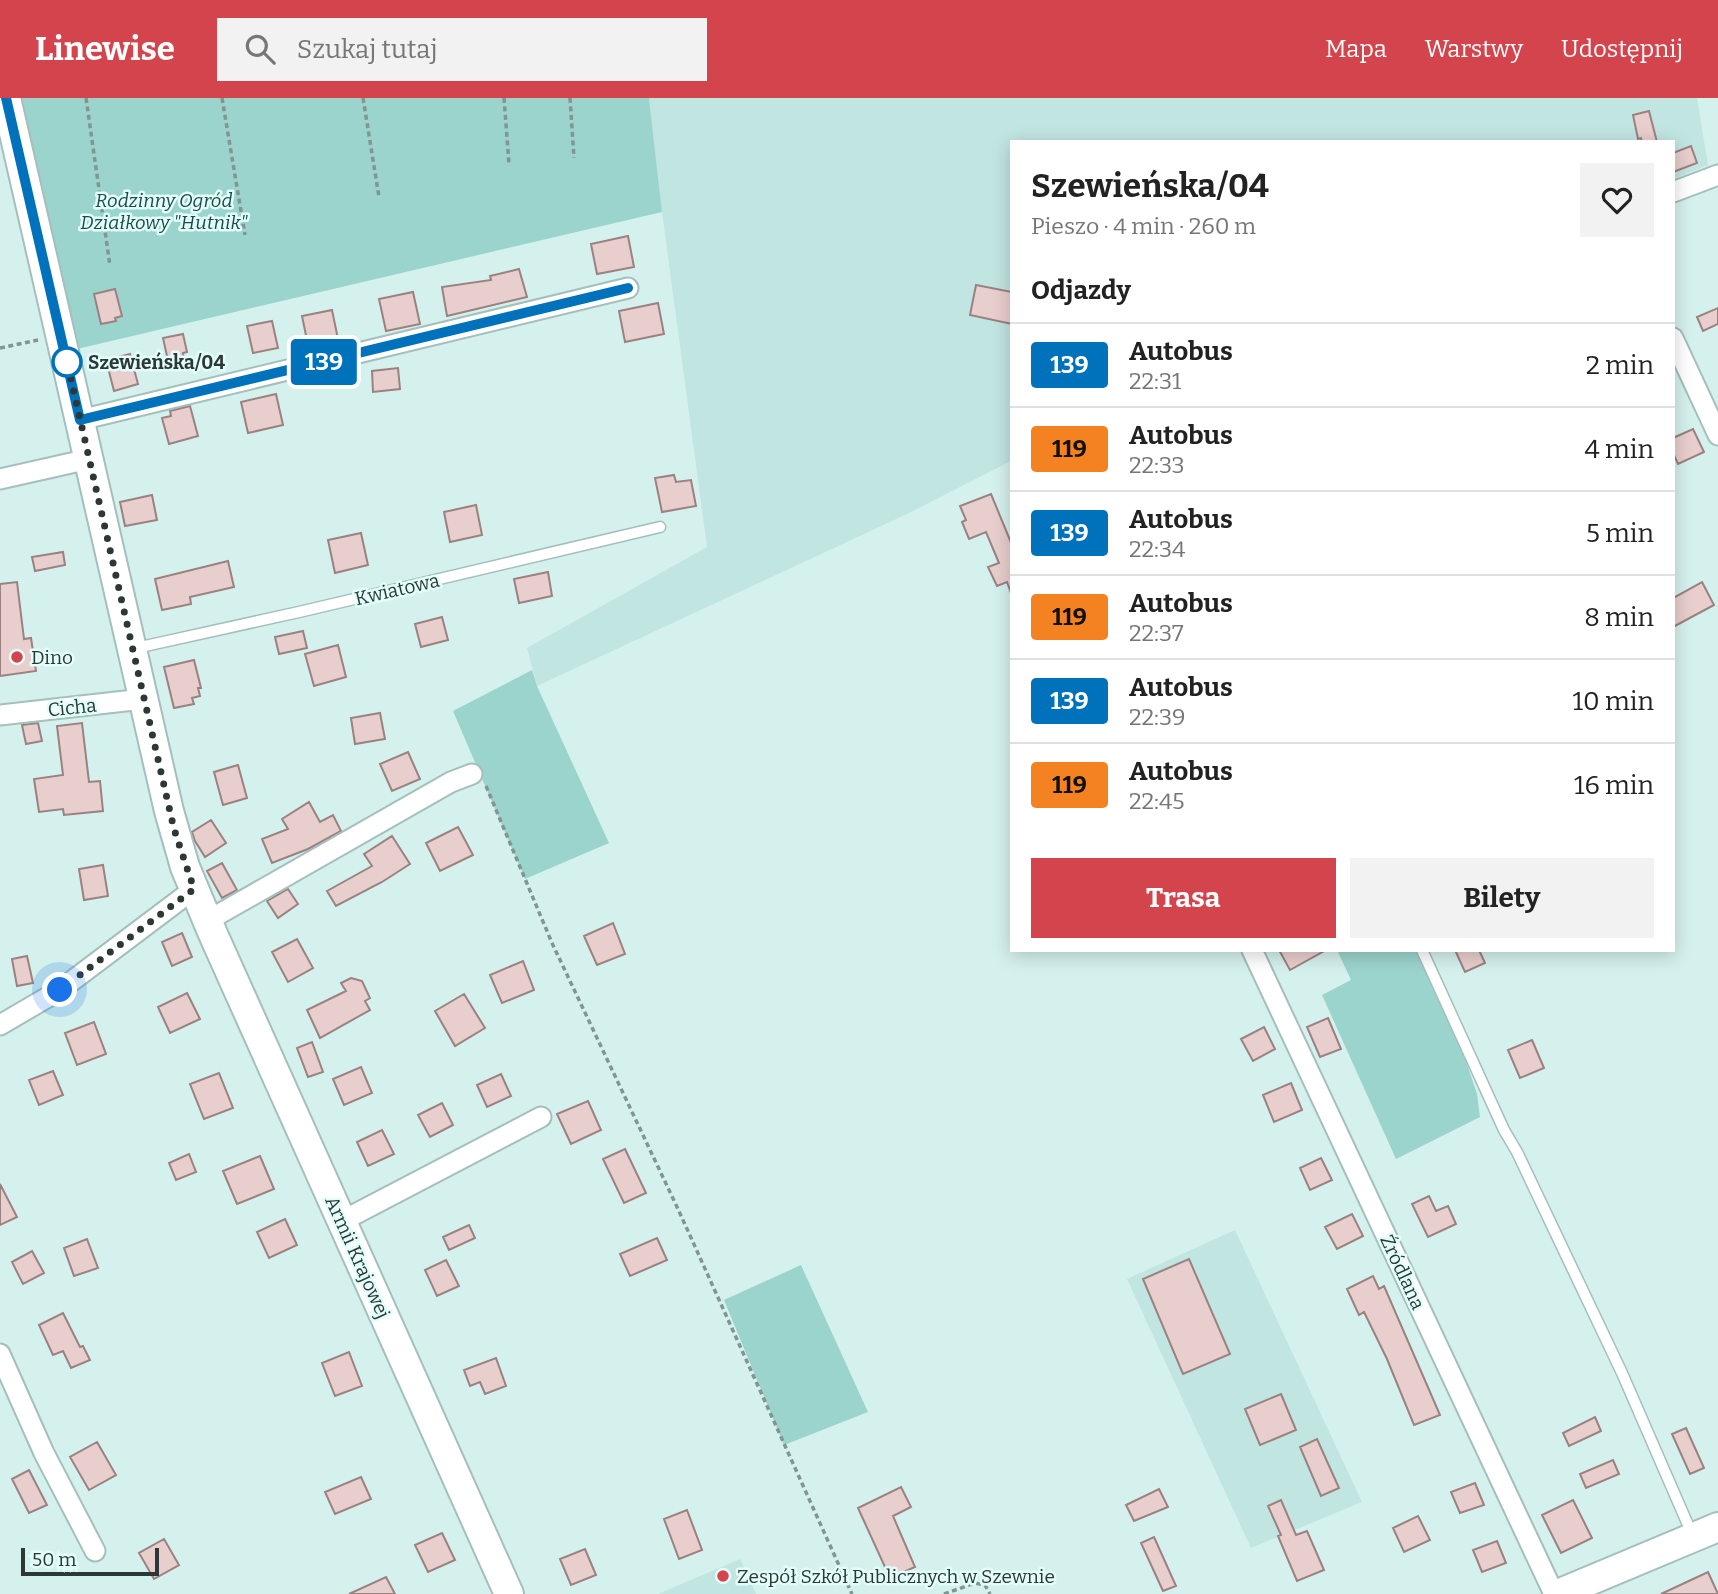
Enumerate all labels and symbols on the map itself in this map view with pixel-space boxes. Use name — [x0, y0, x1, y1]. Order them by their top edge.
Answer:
park label: Rodzinny Ogród Działkowy "Hutnik" — [80, 189, 249, 234]
line badge: 139 — [284, 339, 364, 385]
marker: Szewieńska/04 — [52, 347, 82, 377]
place label: Szewieńska/04 — [88, 351, 225, 374]
street label: Kwiatowa — [353, 568, 442, 610]
place label: Dino — [31, 646, 73, 669]
marker: Dino — [9, 649, 25, 665]
street label: Cicha — [46, 693, 98, 721]
your location — [42, 972, 77, 1007]
street label: Armii Krajowej — [320, 1192, 395, 1322]
street label: Źródlana — [1375, 1231, 1430, 1314]
scale bar — [21, 1545, 159, 1577]
place label: Zespół Szkół Publicznych w Szewnie — [737, 1565, 1055, 1588]
marker: Zespół Szkół Publicznych w Szewnie — [715, 1568, 731, 1584]

